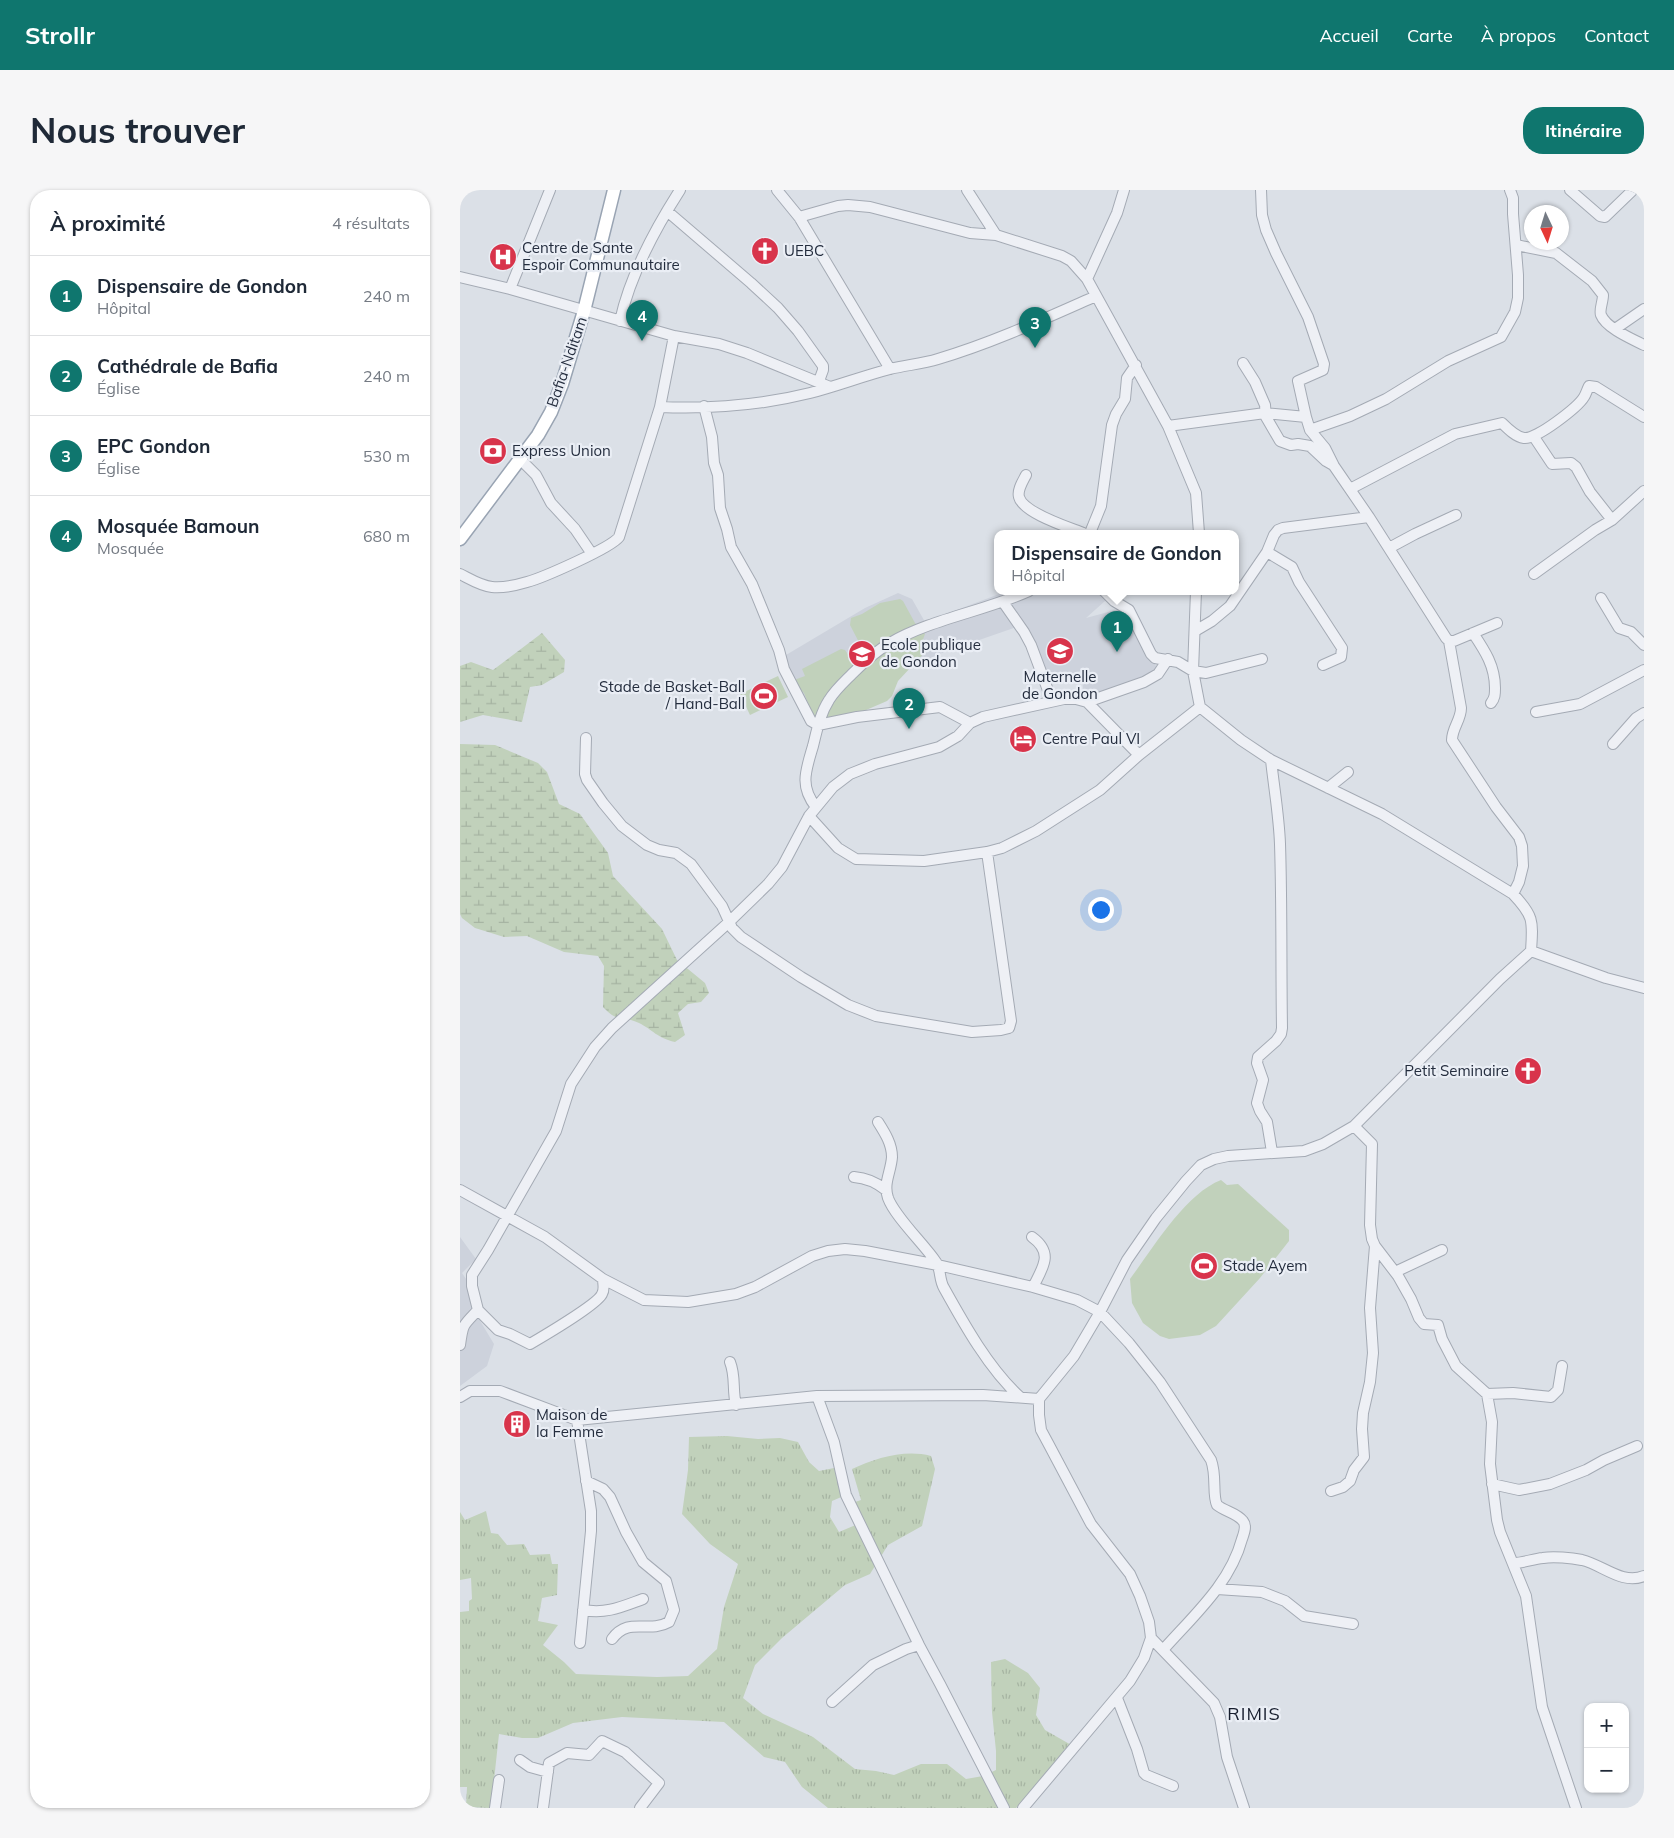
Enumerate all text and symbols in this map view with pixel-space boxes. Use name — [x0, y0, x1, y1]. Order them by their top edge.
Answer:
text: Strollr — [25, 20, 95, 50]
text: Accueil — [1319, 24, 1379, 47]
text: Carte — [1407, 24, 1453, 47]
text: À propos — [1481, 24, 1556, 47]
text: Contact — [1584, 24, 1649, 47]
button: Itinéraire — [1523, 107, 1644, 154]
text: Nous trouver — [30, 108, 245, 152]
north arrow — [1524, 205, 1569, 250]
text: À proximité — [50, 210, 166, 236]
text: 4 résultats — [332, 213, 410, 233]
church icon: UEBC — [750, 236, 780, 266]
place label: Centre de Sante Espoir Communautaire — [522, 238, 680, 274]
place label: UEBC — [784, 241, 824, 260]
hospital icon: Centre de Sante Espoir Communautaire — [488, 242, 518, 272]
text: Dispensaire de Gondon — [97, 274, 307, 298]
text: 1 — [61, 286, 71, 306]
text: 240 m — [363, 286, 410, 306]
text: Hôpital — [97, 298, 151, 318]
pin: 4 — [626, 300, 658, 341]
pin: 3 — [1019, 307, 1051, 348]
street label: Bafia-Nditam — [542, 314, 591, 410]
text: Cathédrale de Bafia — [97, 354, 278, 378]
text: 2 — [61, 366, 71, 386]
text: 240 m — [363, 366, 410, 386]
text: Église — [97, 378, 140, 398]
text: EPC Gondon — [97, 434, 210, 458]
bank icon: Express Union — [478, 436, 508, 466]
place label: Express Union — [512, 441, 611, 460]
text: 3 — [61, 446, 71, 466]
text: 530 m — [363, 446, 410, 466]
text: Église — [97, 458, 140, 478]
text: Mosquée Bamoun — [97, 514, 259, 538]
text: 4 — [61, 526, 71, 546]
text: 680 m — [363, 526, 410, 546]
popup — [994, 530, 1239, 595]
text: Mosquée — [97, 538, 164, 558]
text: Dispensaire de Gondon — [1011, 541, 1222, 565]
text: Hôpital — [1011, 565, 1065, 585]
pin: 1 — [1101, 611, 1133, 652]
place label: Ecole publique de Gondon — [881, 635, 981, 671]
school or university icon: Maternelle de Gondon — [1045, 636, 1075, 666]
school or university icon: Ecole publique de Gondon — [847, 639, 877, 669]
place label: Maternelle de Gondon — [1022, 667, 1098, 703]
place label: Stade de Basket-Ball / Hand-Ball — [599, 677, 745, 713]
sports icon: Stade de Basket-Ball / Hand-Ball — [749, 681, 779, 711]
pin: 2 — [893, 688, 925, 729]
hotel icon: Centre Paul VI — [1008, 724, 1038, 754]
place label: Centre Paul VI — [1042, 729, 1140, 748]
your location — [1088, 897, 1114, 923]
church icon: Petit Seminaire — [1513, 1056, 1543, 1086]
place label: Petit Seminaire — [1404, 1061, 1509, 1080]
sports icon: Stade Ayem — [1189, 1251, 1219, 1281]
place label: Stade Ayem — [1223, 1256, 1307, 1275]
place label: Maison de la Femme — [536, 1405, 607, 1441]
building icon: Maison de la Femme — [502, 1409, 532, 1439]
district label: RIMIS — [1227, 1702, 1281, 1725]
map controls — [1584, 1703, 1629, 1793]
button: + — [1584, 1703, 1629, 1748]
button: − — [1584, 1748, 1629, 1793]

